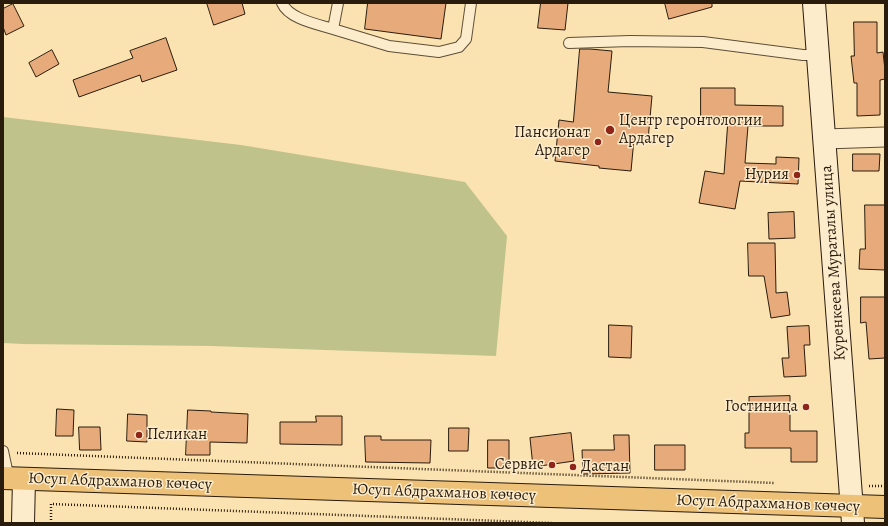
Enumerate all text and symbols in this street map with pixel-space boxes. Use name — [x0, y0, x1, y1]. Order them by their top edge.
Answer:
place label: Центр геронтологии Ардагер — [619, 111, 762, 149]
place label: Пансионат Ардагер — [514, 123, 590, 161]
marker: Центр геронтологии Ардагер — [604, 124, 616, 136]
marker: Пансионат Ардагер — [593, 137, 603, 147]
place label: Нурия — [745, 165, 789, 185]
street label: Куренкеева Мураталы улица — [818, 165, 850, 361]
marker: Нурия — [792, 170, 802, 180]
place label: Гостиница — [725, 397, 798, 417]
marker: Гостиница — [801, 402, 811, 412]
place label: Пеликан — [147, 425, 207, 445]
marker: Пеликан — [134, 430, 144, 440]
place label: Сервис — [495, 455, 544, 475]
place label: Дастан — [581, 457, 629, 477]
marker: Сервис — [547, 460, 557, 470]
marker: Дастан — [568, 462, 578, 472]
street label: Юсуп Абдрахманов көчөсү — [28, 469, 212, 495]
street label: Юсуп Абдрахманов көчөсү — [352, 480, 536, 506]
street label: Юсуп Абдрахманов көчөсү — [676, 491, 860, 517]

